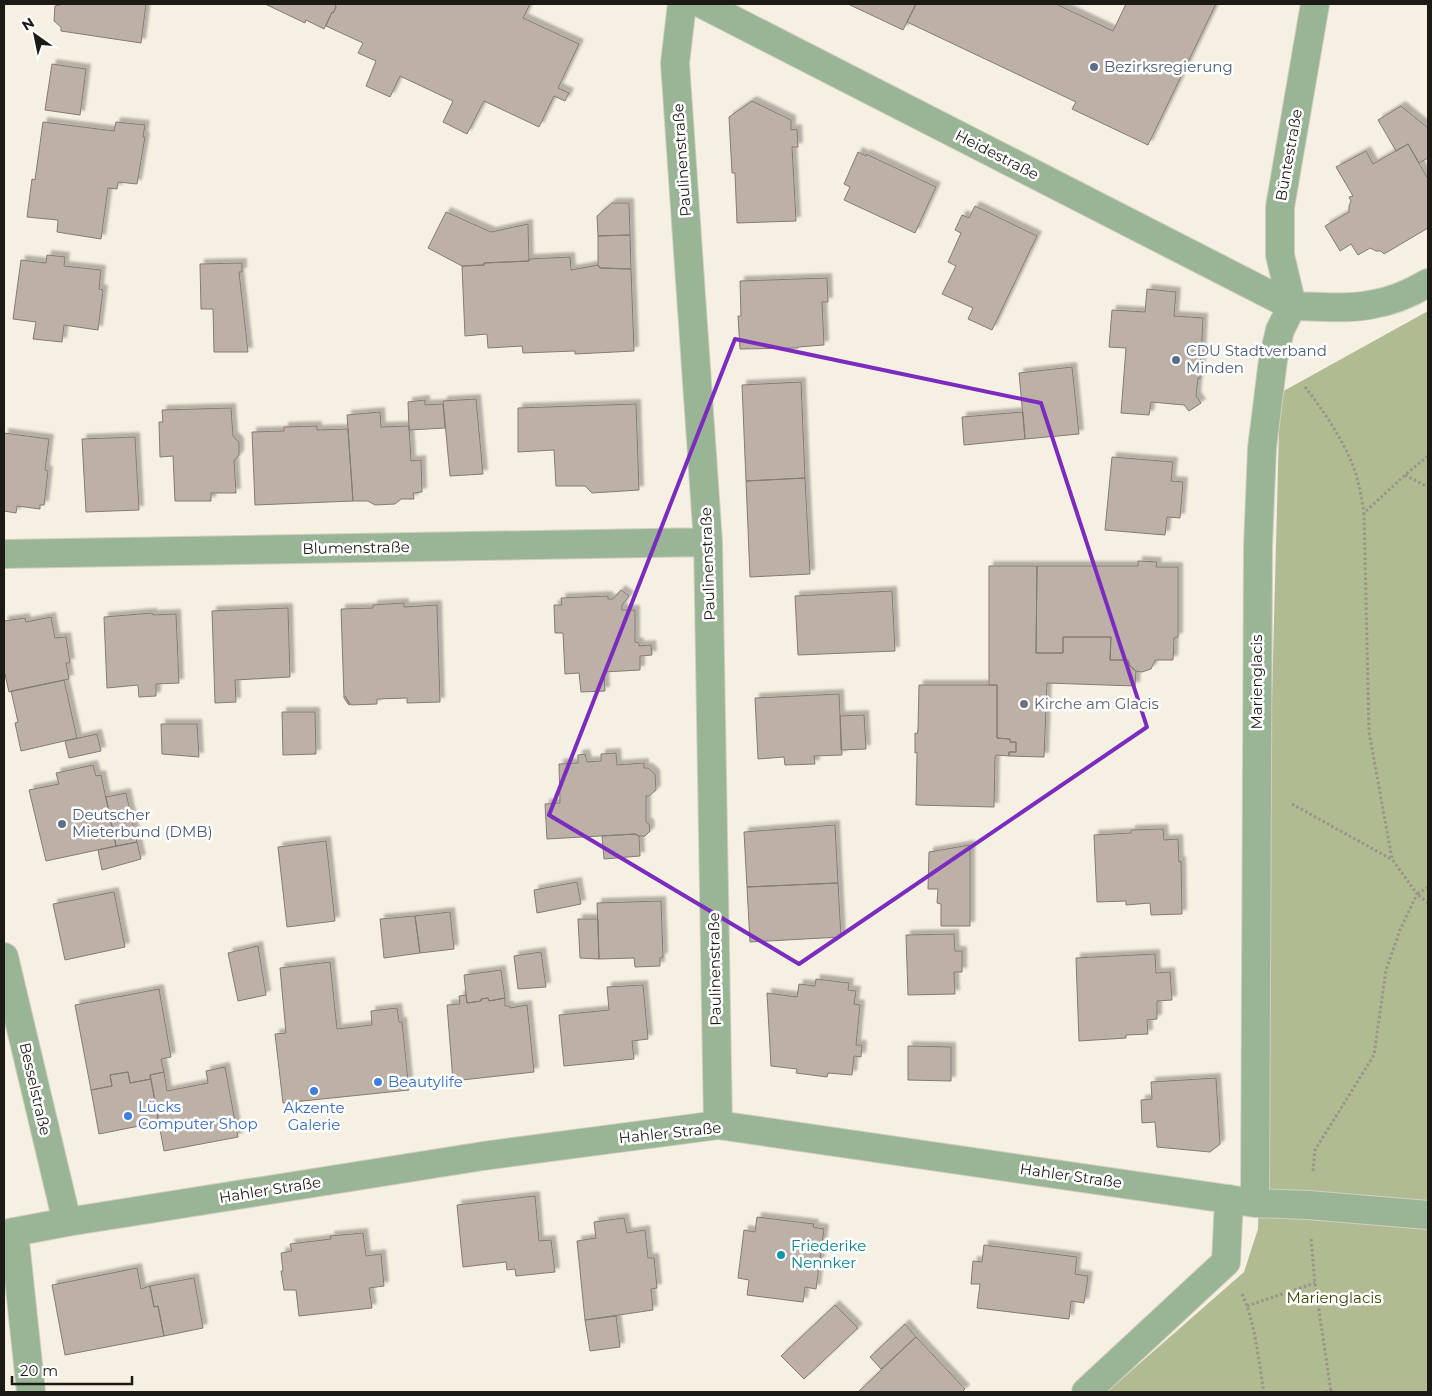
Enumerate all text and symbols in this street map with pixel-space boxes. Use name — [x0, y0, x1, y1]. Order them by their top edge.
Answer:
north arrow — [10, 10, 60, 60]
text: N — [18, 13, 38, 35]
place label: Bezirksregierung — [1104, 57, 1233, 76]
marker: Bezirksregierung — [1088, 61, 1100, 73]
street label: Paulinenstraße — [668, 103, 695, 217]
street label: Büntestraße — [1271, 107, 1306, 202]
street label: Heidestraße — [952, 125, 1042, 184]
place label: CDU Stadtverband Minden — [1186, 341, 1327, 377]
marker: CDU Stadtverband Minden — [1170, 354, 1182, 366]
street label: Paulinenstraße — [696, 507, 719, 621]
street label: Blumenstraße — [302, 537, 410, 558]
street label: Marienglacis — [1247, 634, 1266, 730]
place label: Kirche am Glacis — [1034, 694, 1159, 713]
marker: Kirche am Glacis — [1018, 698, 1030, 710]
place label: Deutscher Mieterbund (DMB) — [72, 805, 213, 841]
marker: Deutscher Mieterbund (DMB) — [56, 818, 68, 830]
street label: Paulinenstraße — [704, 912, 725, 1026]
street label: Besselstraße — [16, 1041, 55, 1137]
place label: Beautylife — [388, 1072, 463, 1091]
marker: Beautylife — [372, 1076, 384, 1088]
marker: Akzente Galerie — [308, 1085, 320, 1097]
place label: Lücks Computer Shop — [138, 1097, 258, 1133]
place label: Akzente Galerie — [283, 1098, 345, 1134]
marker: Lücks Computer Shop — [122, 1110, 134, 1122]
street label: Hahler Straße — [618, 1118, 722, 1147]
street label: Hahler Straße — [1019, 1159, 1123, 1192]
street label: Hahler Straße — [218, 1172, 322, 1207]
place label: Friederike Nennker — [791, 1236, 866, 1272]
marker: Friederike Nennker — [775, 1249, 787, 1261]
park label: Marienglacis — [1286, 1288, 1382, 1307]
scale bar — [12, 1354, 132, 1386]
text: 20 m — [20, 1361, 58, 1380]

